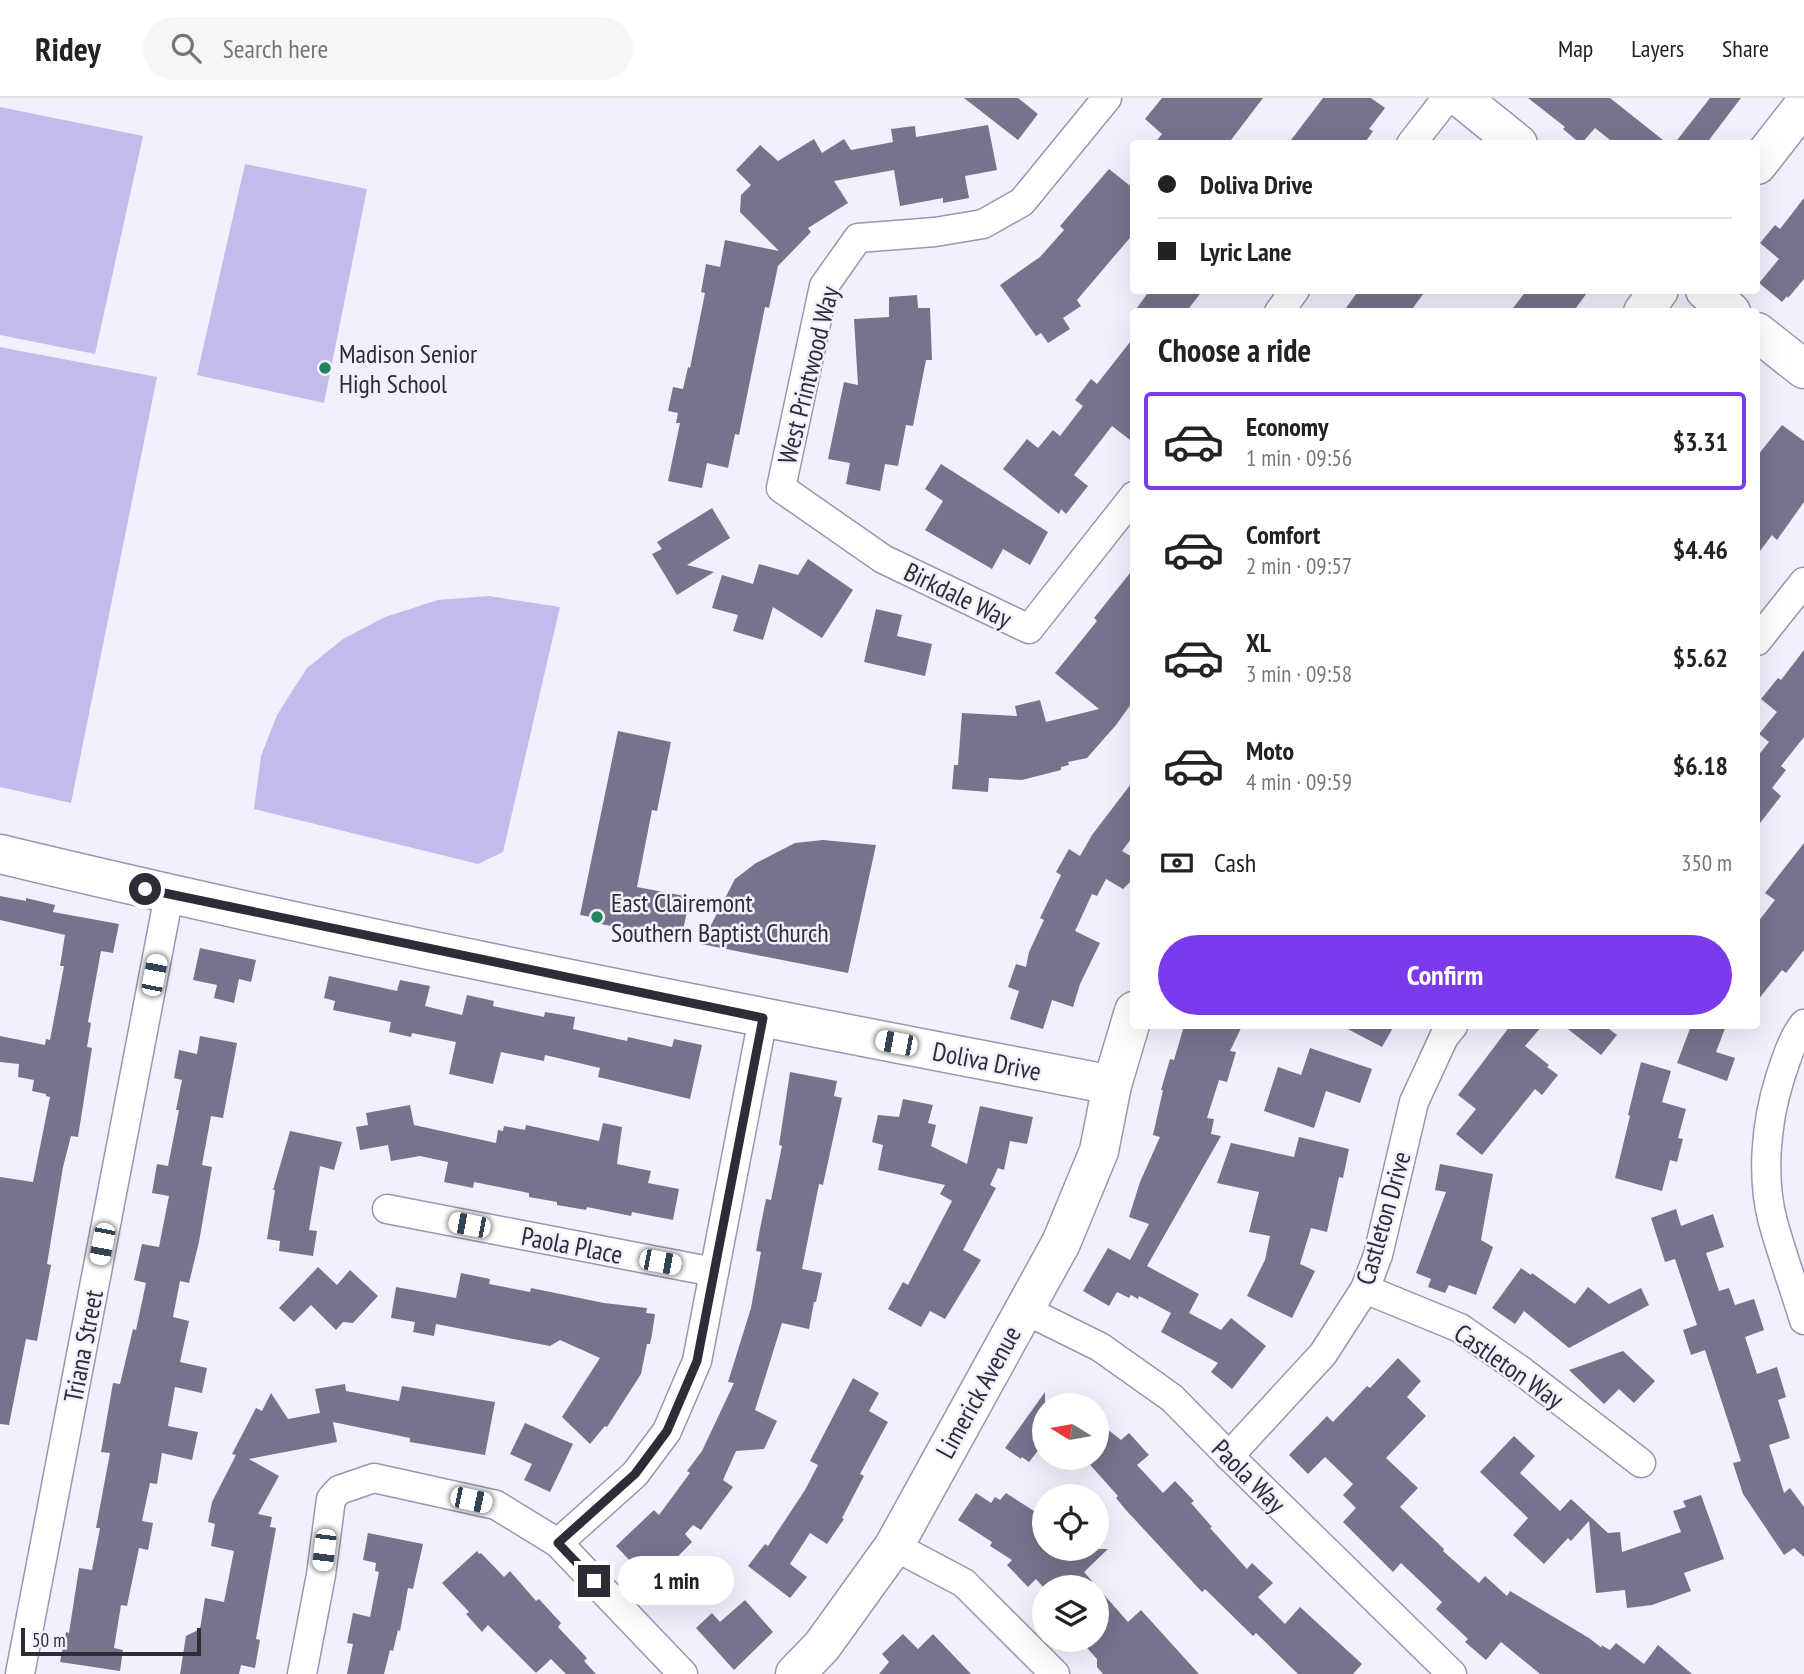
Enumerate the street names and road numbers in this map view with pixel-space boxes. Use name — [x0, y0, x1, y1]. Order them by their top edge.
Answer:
street label: West Printwood Way — [770, 283, 846, 467]
street label: Birkdale Way — [899, 555, 1017, 635]
street label: Doliva Drive — [930, 1034, 1044, 1088]
street label: Castleton Drive — [1348, 1148, 1418, 1288]
street label: Paola Place — [519, 1219, 625, 1271]
street label: Triana Street — [56, 1287, 110, 1405]
street label: Castleton Way — [1448, 1316, 1570, 1416]
street label: Limerick Avenue — [928, 1320, 1028, 1464]
street label: Paola Way — [1205, 1432, 1293, 1520]

